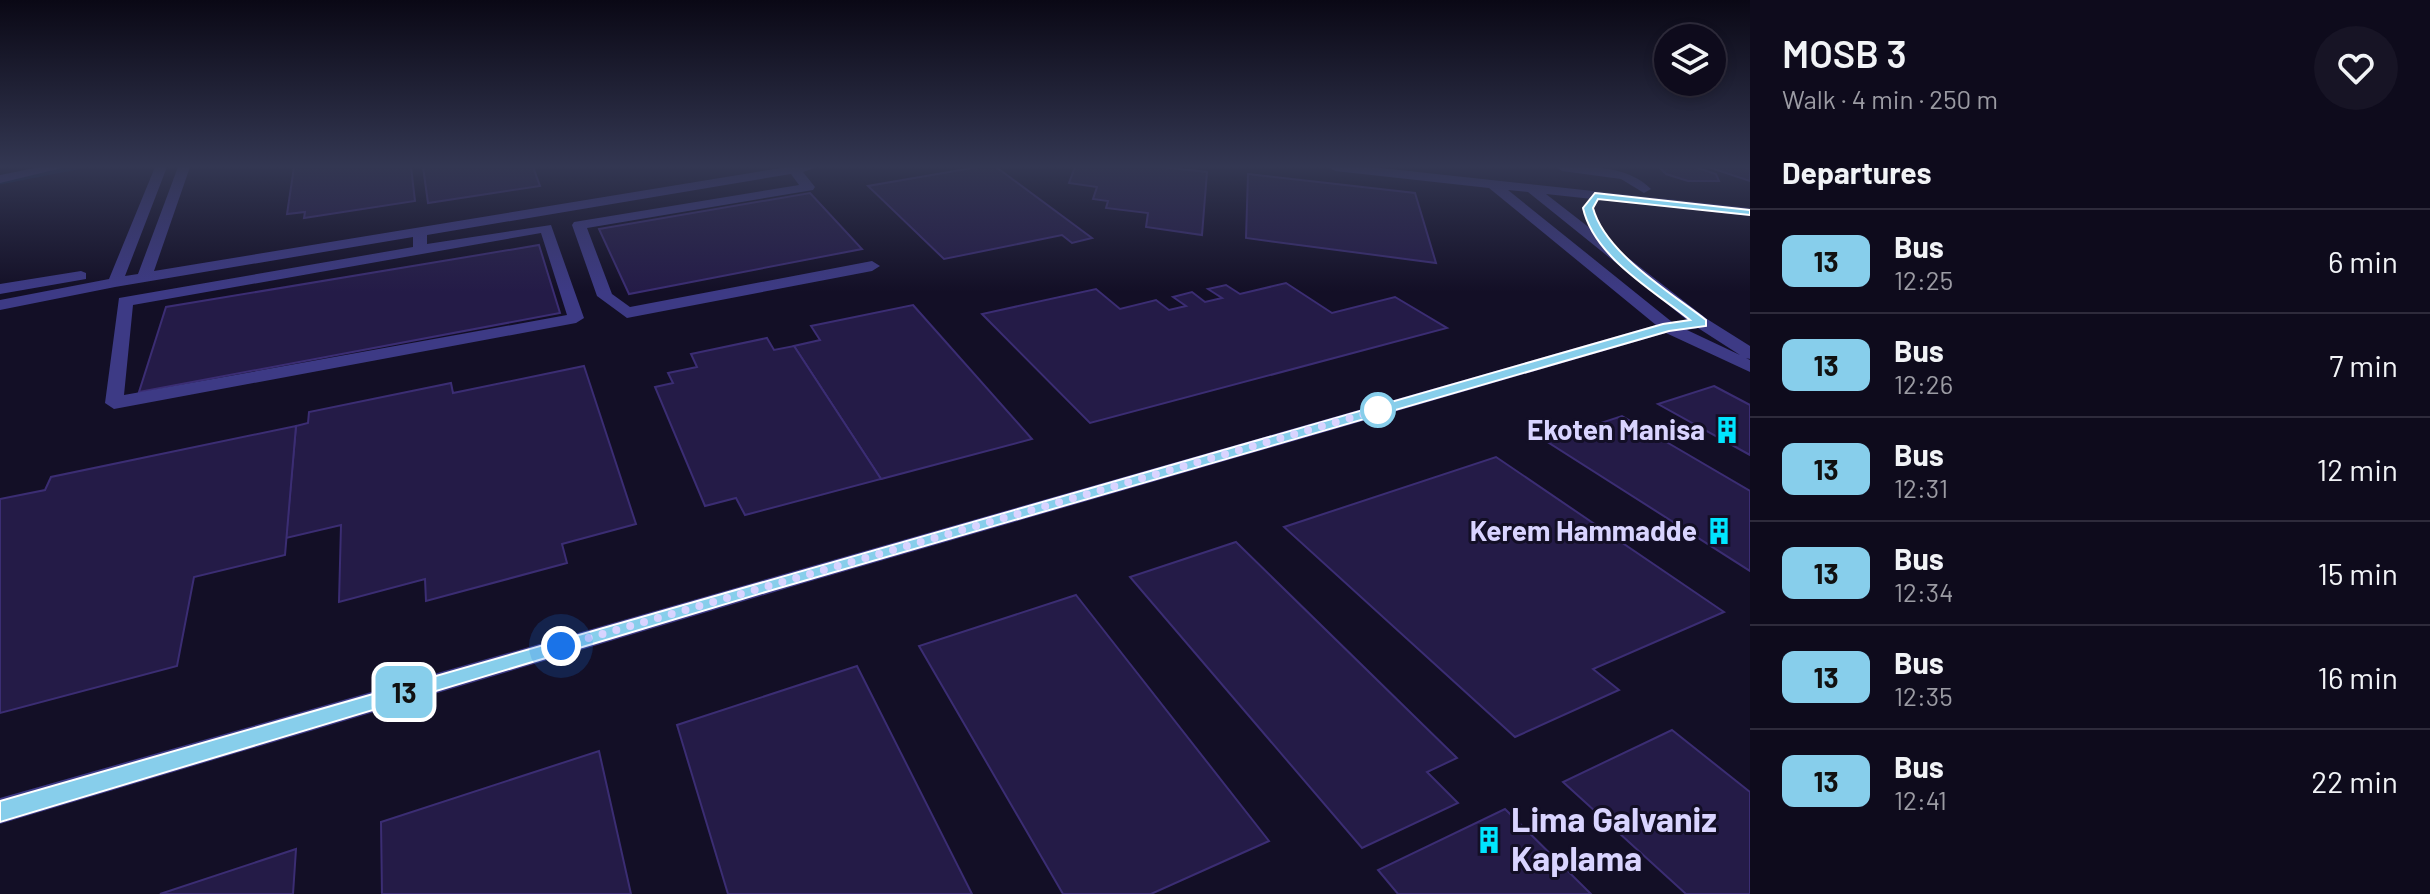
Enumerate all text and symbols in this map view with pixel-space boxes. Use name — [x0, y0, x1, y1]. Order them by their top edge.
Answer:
map controls — [1654, 24, 1726, 96]
button: layers — [1654, 24, 1726, 96]
button: heart — [2314, 26, 2398, 110]
text: MOSB 3 — [1782, 30, 1907, 76]
text: Walk · 4 min · 250 m — [1782, 83, 1998, 114]
text: Departures — [1782, 154, 1932, 190]
text: Bus — [1894, 228, 1944, 264]
text: 6 min — [2328, 243, 2398, 279]
text: 13 — [1813, 244, 1839, 278]
text: 12:25 — [1894, 264, 1953, 295]
text: Bus — [1894, 332, 1944, 368]
text: 7 min — [2329, 347, 2398, 383]
text: 13 — [1813, 348, 1839, 382]
text: 12:26 — [1894, 368, 1953, 399]
unlabelled marker — [1361, 393, 1395, 427]
place label: Ekoten Manisa — [1527, 412, 1705, 446]
building icon: Ekoten Manisa — [1712, 415, 1742, 445]
text: Bus — [1894, 436, 1944, 472]
text: 12 min — [2317, 451, 2398, 487]
text: 13 — [1813, 452, 1839, 486]
text: 12:31 — [1894, 472, 1948, 503]
place label: Kerem Hammadde — [1470, 513, 1697, 547]
building icon: Kerem Hammadde — [1704, 516, 1734, 546]
text: Bus — [1894, 540, 1944, 576]
text: 15 min — [2317, 555, 2398, 591]
text: 13 — [1813, 556, 1839, 590]
text: 12:34 — [1894, 576, 1954, 607]
your location — [541, 626, 581, 666]
text: Bus — [1894, 644, 1944, 680]
text: 16 min — [2317, 659, 2398, 695]
text: 13 — [1813, 660, 1839, 694]
line badge: 13 — [368, 666, 440, 718]
text: 13 — [391, 675, 417, 709]
text: 12:35 — [1894, 680, 1953, 711]
text: Bus — [1894, 748, 1944, 784]
text: 22 min — [2311, 763, 2398, 799]
text: 13 — [1813, 764, 1839, 798]
text: 12:41 — [1894, 784, 1947, 815]
place label: Lima Galvaniz Kaplama — [1511, 798, 1717, 878]
building icon: Lima Galvaniz Kaplama — [1474, 825, 1504, 855]

